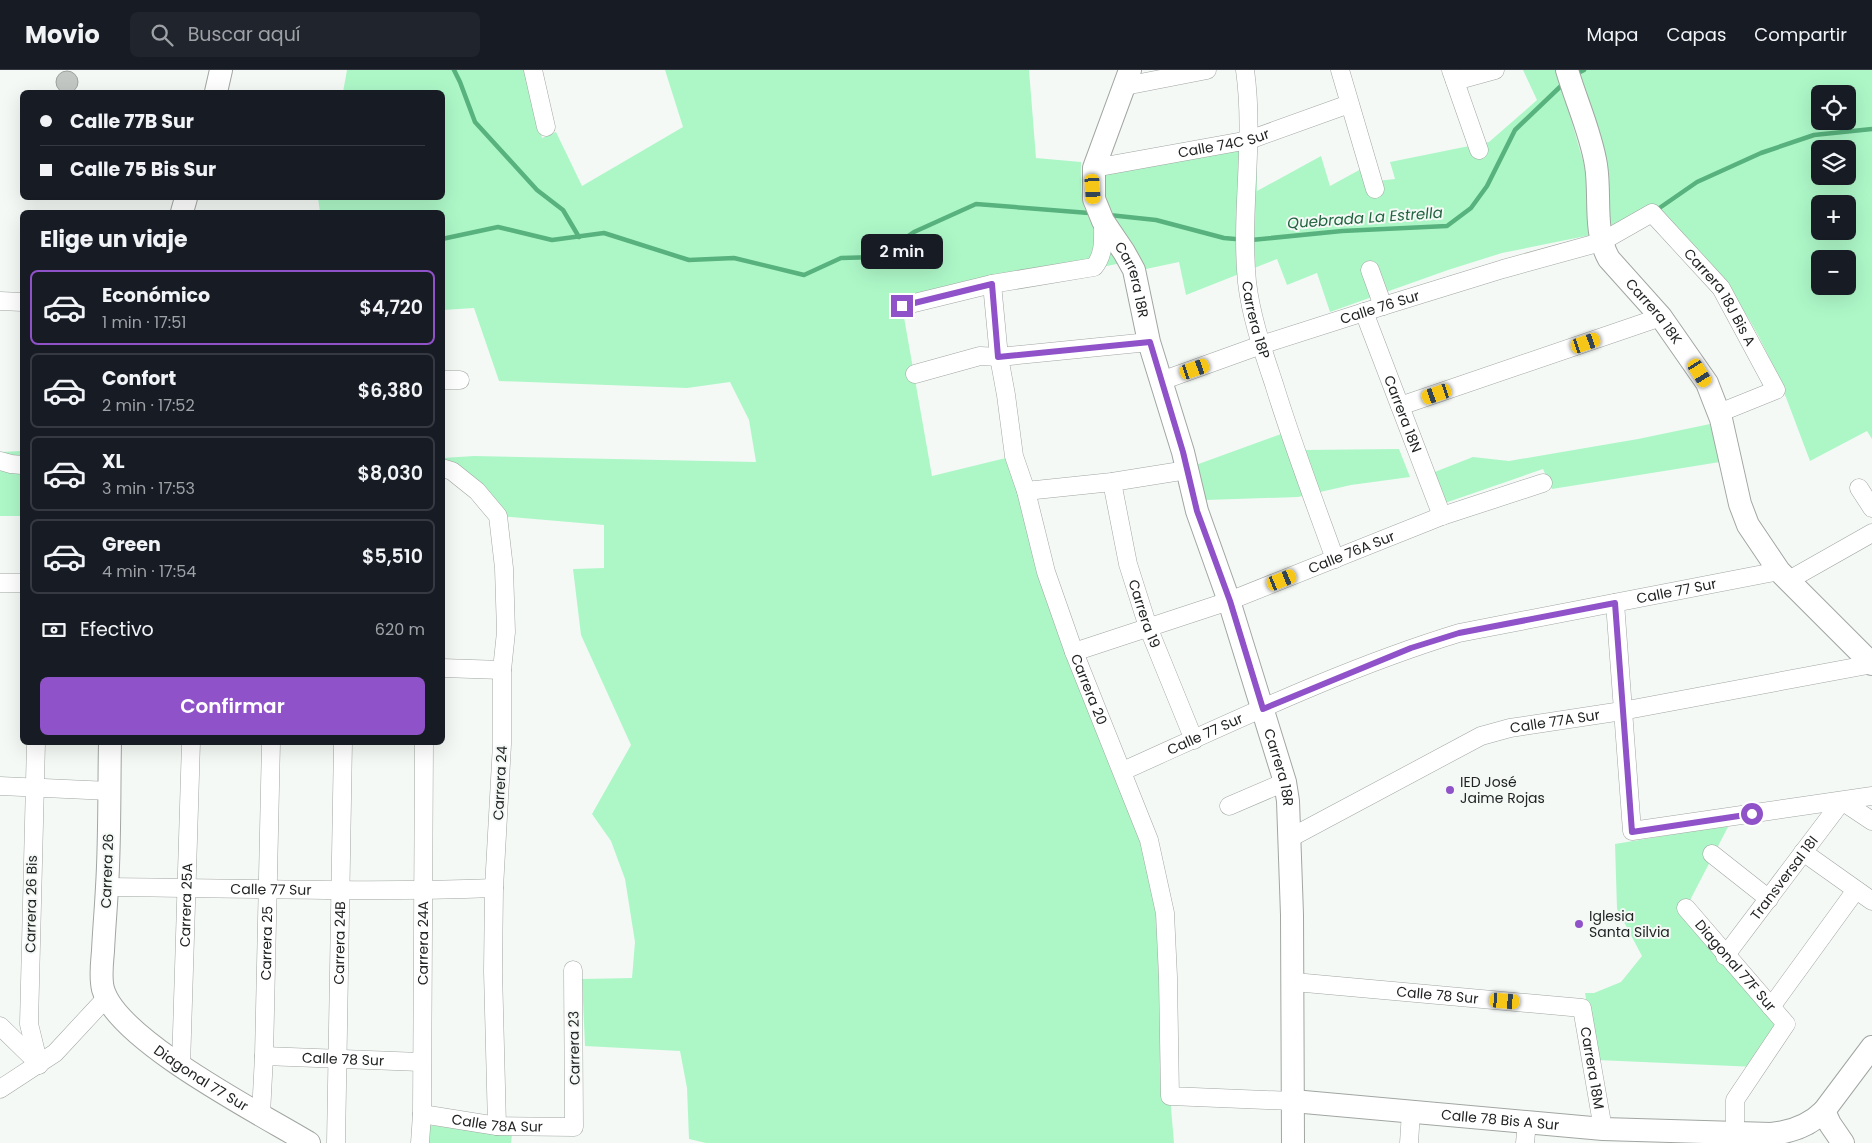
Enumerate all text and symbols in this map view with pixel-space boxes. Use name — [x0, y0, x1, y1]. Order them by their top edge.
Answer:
search box — [130, 12, 480, 57]
text: Movio — [25, 18, 100, 51]
icon: search — [148, 21, 176, 49]
text: Buscar aquí — [188, 21, 301, 48]
text: Mapa — [1586, 22, 1639, 47]
text: Capas — [1667, 22, 1726, 47]
text: Compartir — [1754, 22, 1847, 47]
map controls — [1811, 85, 1856, 295]
button: locate — [1811, 85, 1856, 130]
text: Calle 77B Sur — [70, 108, 194, 135]
street label: Calle 74C Sur — [1176, 123, 1272, 163]
button: layers — [1811, 140, 1856, 185]
text: Calle 75 Bis Sur — [70, 156, 216, 183]
car — [1084, 174, 1101, 204]
button: + — [1811, 195, 1856, 240]
water label: Quebrada La Estrella — [1287, 202, 1443, 233]
text: Elige un viaje — [40, 224, 188, 255]
callout: 2 min — [861, 234, 943, 268]
street label: Carrera 18R — [1110, 238, 1154, 320]
text: 2 min — [880, 240, 924, 263]
street label: Carrera 18J Bis A — [1679, 244, 1760, 349]
button: − — [1811, 250, 1856, 295]
street label: Carrera 18K — [1621, 274, 1687, 348]
street label: Carrera 18P — [1237, 280, 1275, 361]
text: Económico — [102, 282, 210, 309]
icon: car — [42, 285, 87, 330]
street label: Calle 76 Sur — [1338, 285, 1422, 329]
text: $4,720 — [360, 294, 423, 321]
route end — [891, 295, 913, 317]
text: 1 min · 17:51 — [102, 311, 186, 334]
car — [1569, 331, 1602, 355]
car — [1685, 356, 1714, 390]
car — [1178, 357, 1211, 381]
text: Confort — [102, 365, 176, 392]
icon: car — [42, 368, 87, 413]
street label: Carrera 18N — [1379, 372, 1427, 455]
text: $6,380 — [358, 377, 423, 404]
car — [1420, 382, 1453, 406]
text: 2 min · 17:52 — [102, 394, 195, 417]
text: XL — [102, 448, 125, 475]
icon: car — [42, 451, 87, 496]
text: $8,030 — [358, 460, 423, 487]
text: 3 min · 17:53 — [102, 477, 195, 500]
street label: Calle 76A Sur — [1305, 526, 1398, 578]
text: Green — [102, 531, 161, 558]
icon: car — [42, 534, 87, 579]
text: $5,510 — [362, 543, 423, 570]
text: 4 min · 17:54 — [102, 560, 196, 583]
car — [1265, 567, 1298, 593]
street label: Calle 77 Sur — [1635, 573, 1718, 608]
street label: Carrera 19 — [1124, 577, 1166, 651]
icon: cash — [40, 616, 68, 644]
text: Efectivo — [80, 616, 154, 643]
text: 620 m — [375, 618, 425, 641]
street label: Carrera 20 — [1066, 651, 1112, 728]
button: Confirmar — [40, 677, 425, 735]
street label: Calle 77A Sur — [1509, 705, 1601, 738]
street label: Calle 77 Sur — [1164, 708, 1246, 760]
street label: Carrera 18R — [1259, 726, 1298, 806]
street label: Carrera 24 — [488, 745, 512, 821]
place label: IED José Jaime Rojas — [1460, 772, 1545, 808]
marker: IED José Jaime Rojas — [1444, 784, 1456, 796]
route start — [1741, 803, 1763, 825]
street label: Transversal 18I — [1746, 831, 1822, 924]
street label: Carrera 26 — [96, 833, 118, 909]
street label: Carrera 26 Bis — [20, 855, 42, 953]
street label: Carrera 25A — [175, 863, 197, 947]
street label: Calle 77 Sur — [230, 879, 312, 900]
street label: Carrera 24B — [329, 901, 350, 985]
street label: Carrera 24A — [413, 901, 433, 985]
street label: Carrera 25 — [256, 906, 277, 981]
place label: Iglesia Santa Silvia — [1589, 906, 1670, 942]
street label: Diagonal 77F Sur — [1690, 915, 1781, 1016]
marker: Iglesia Santa Silvia — [1573, 918, 1585, 930]
street label: Calle 78 Sur — [1396, 981, 1479, 1009]
car — [1489, 992, 1520, 1010]
street label: Carrera 23 — [563, 1011, 585, 1085]
street label: Carrera 18M — [1575, 1025, 1609, 1111]
street label: Diagonal 77 Sur — [150, 1040, 252, 1116]
street label: Calle 78 Sur — [301, 1047, 384, 1071]
street label: Calle 78 Bis A Sur — [1440, 1104, 1560, 1135]
street label: Calle 78A Sur — [450, 1109, 543, 1137]

